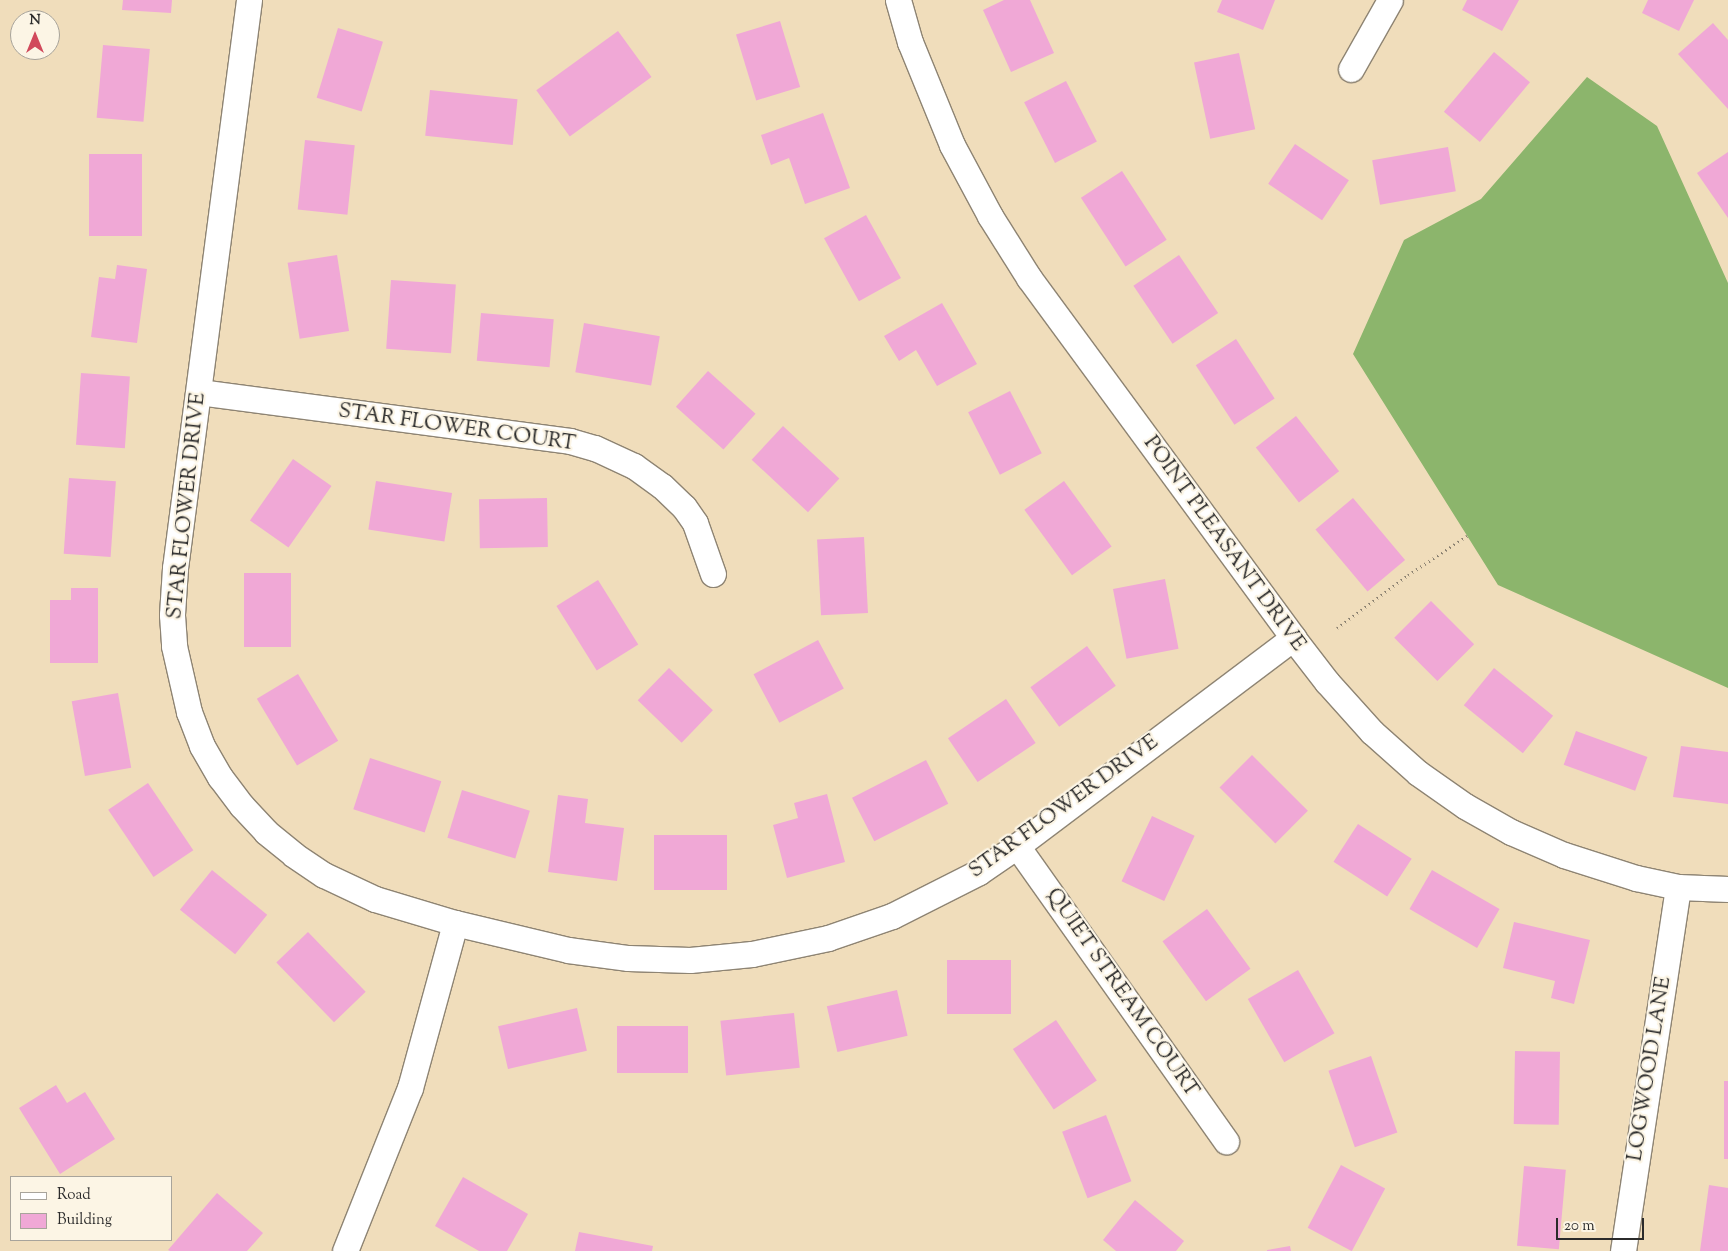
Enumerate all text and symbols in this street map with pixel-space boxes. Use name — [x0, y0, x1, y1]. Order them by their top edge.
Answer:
north arrow — [10, 10, 60, 60]
text: N — [29, 11, 41, 31]
street label: STAR FLOWER DRIVE — [163, 392, 211, 620]
street label: STAR FLOWER COURT — [337, 399, 577, 457]
street label: POINT PLEASANT DRIVE — [1137, 432, 1311, 656]
street label: STAR FLOWER DRIVE — [965, 730, 1163, 884]
street label: QUIET STREAM COURT — [1040, 884, 1204, 1102]
street label: LOGWOOD LANE — [1623, 975, 1677, 1163]
legend — [10, 1176, 172, 1241]
text: Road — [57, 1185, 91, 1206]
scale bar — [1558, 1208, 1646, 1240]
text: Building — [57, 1210, 112, 1231]
text: 20 m — [1564, 1216, 1595, 1237]

